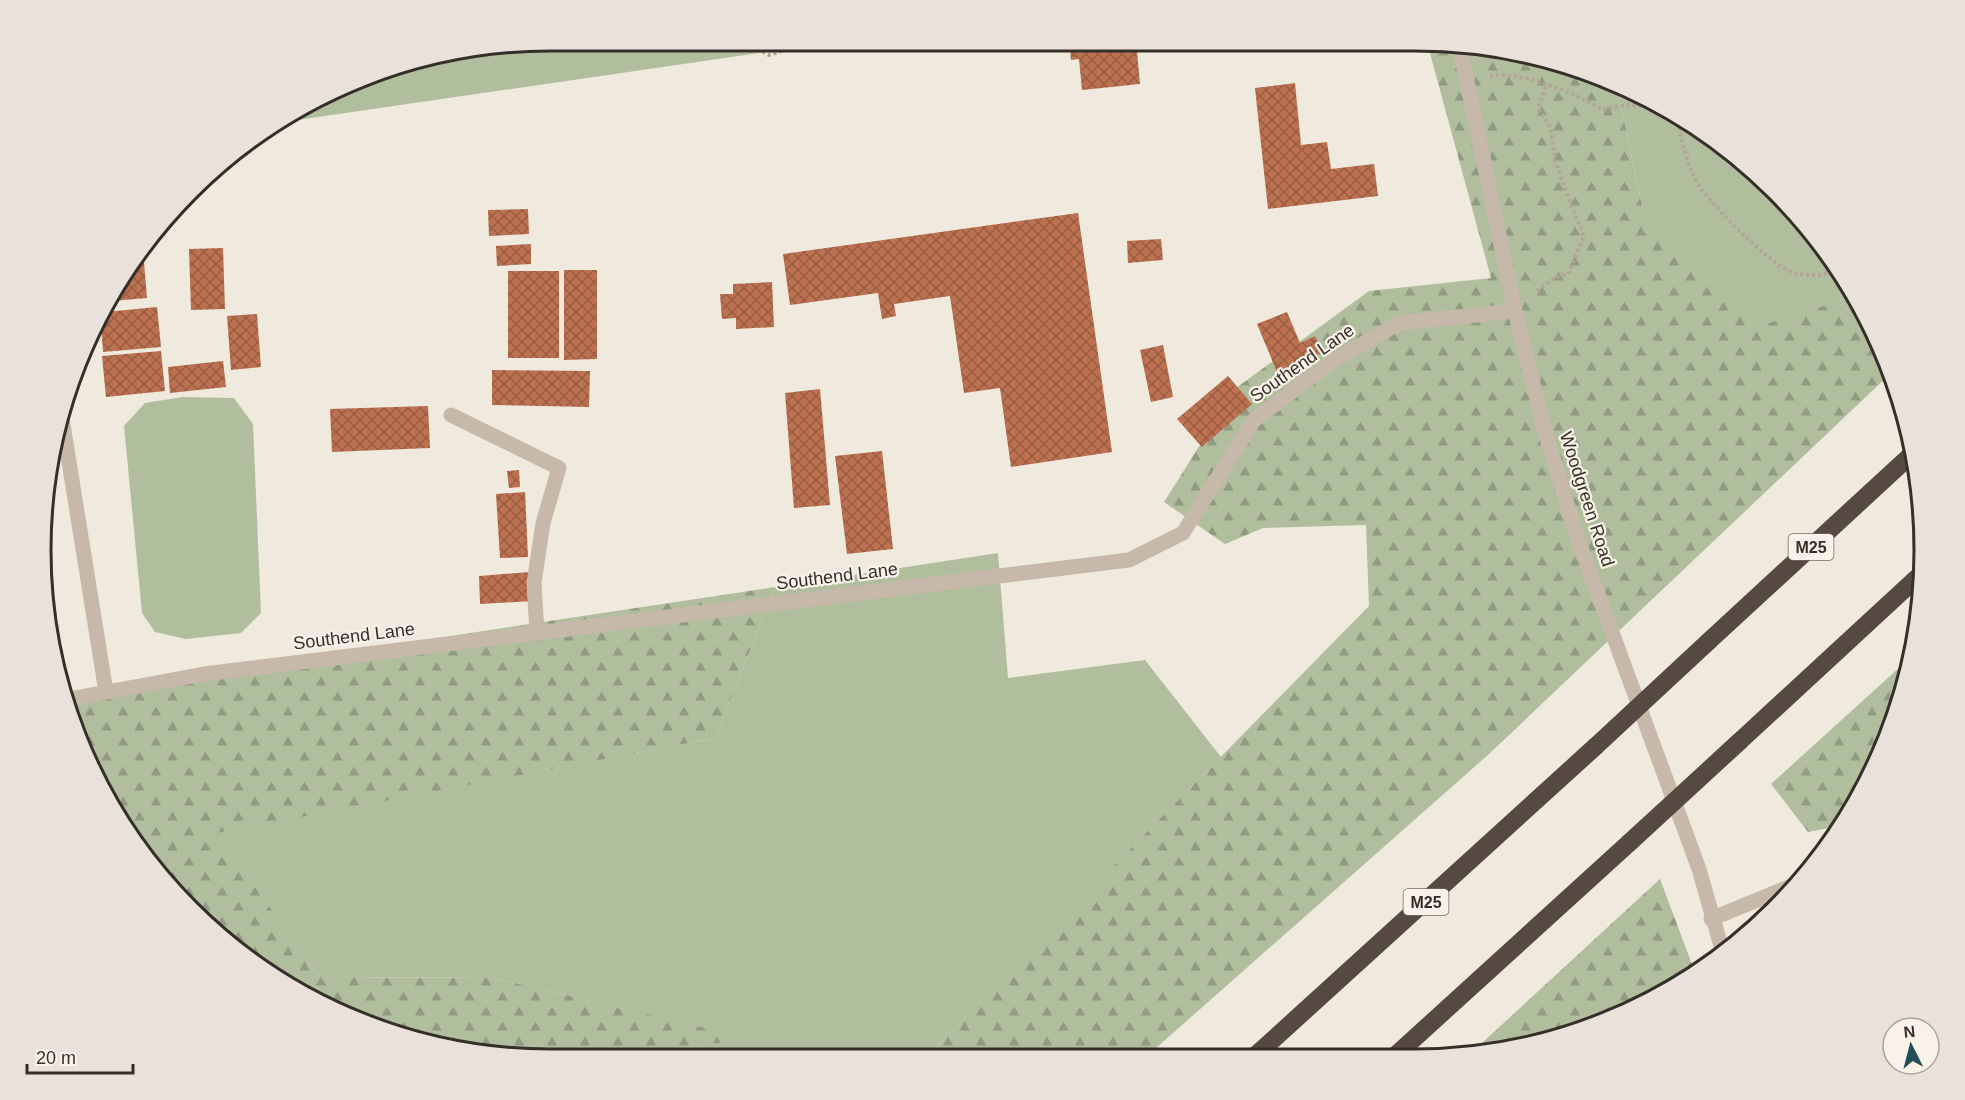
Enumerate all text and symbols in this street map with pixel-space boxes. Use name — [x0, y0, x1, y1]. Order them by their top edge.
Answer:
street label: Southend Lane — [1246, 320, 1358, 406]
street label: Woodgreen Road — [1556, 429, 1618, 569]
road number: M25 — [1788, 534, 1834, 560]
street label: Southend Lane — [775, 559, 899, 593]
street label: Southend Lane — [292, 619, 416, 653]
road number: M25 — [1404, 889, 1448, 915]
north arrow — [1881, 1016, 1941, 1076]
text: N — [1903, 1023, 1916, 1041]
scale bar — [27, 1037, 134, 1075]
text: 20 m — [36, 1048, 76, 1068]

